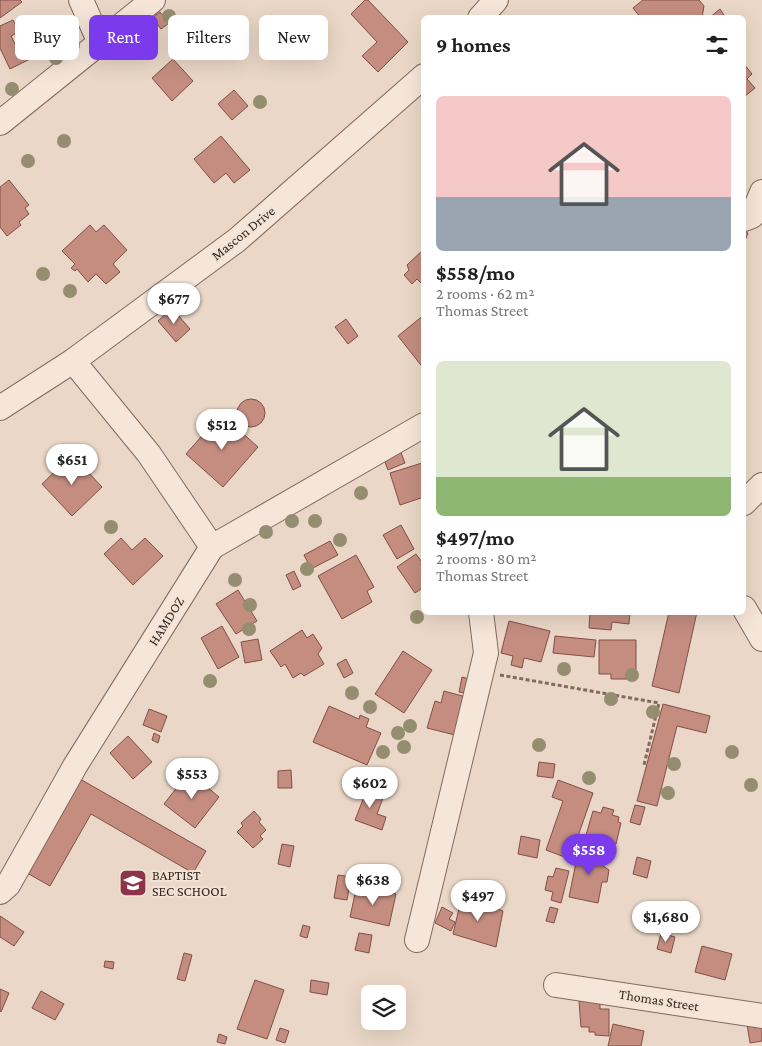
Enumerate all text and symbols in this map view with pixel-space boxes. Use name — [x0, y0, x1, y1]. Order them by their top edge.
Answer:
chip: Buy — [15, 15, 79, 60]
chip: Rent — [89, 15, 158, 60]
chip: Filters — [168, 15, 249, 60]
chip: New — [259, 15, 328, 60]
icon: filters — [703, 31, 731, 59]
text: 9 homes — [436, 33, 511, 57]
icon: home — [539, 129, 629, 219]
street label: Mascon Drive — [208, 203, 278, 263]
text: $558/mo — [436, 261, 515, 285]
pin: $677 — [144, 282, 204, 325]
text: 2 rooms · 62 m² — [436, 285, 534, 302]
text: $677 — [158, 290, 190, 307]
text: Thomas Street — [436, 302, 528, 319]
icon: home — [539, 394, 629, 484]
pin: $512 — [192, 408, 252, 451]
text: $512 — [207, 416, 237, 433]
pin: $651 — [42, 444, 102, 486]
text: $651 — [57, 451, 87, 468]
text: $497/mo — [436, 526, 514, 550]
text: 2 rooms · 80 m² — [436, 550, 537, 567]
text: Thomas Street — [436, 567, 528, 584]
street label: HAMDOZ — [145, 594, 187, 648]
pin: $553 — [162, 758, 222, 800]
text: $553 — [177, 765, 207, 782]
pin: $602 — [340, 766, 400, 809]
text: $602 — [353, 774, 387, 791]
pin: $558 — [559, 834, 619, 876]
text: $558 — [573, 841, 605, 858]
pin: $638 — [343, 864, 403, 906]
place label: BAPTIST SEC SCHOOL — [152, 867, 227, 899]
school or university icon: BAPTIST SEC SCHOOL — [118, 868, 148, 898]
text: $638 — [356, 871, 390, 888]
pin: $497 — [448, 880, 508, 922]
text: $497 — [462, 887, 494, 904]
pin: $1,680 — [625, 900, 707, 943]
text: $1,680 — [643, 908, 689, 925]
map controls — [361, 985, 406, 1030]
button: layers — [361, 985, 406, 1030]
street label: Thomas Street — [618, 986, 700, 1014]

